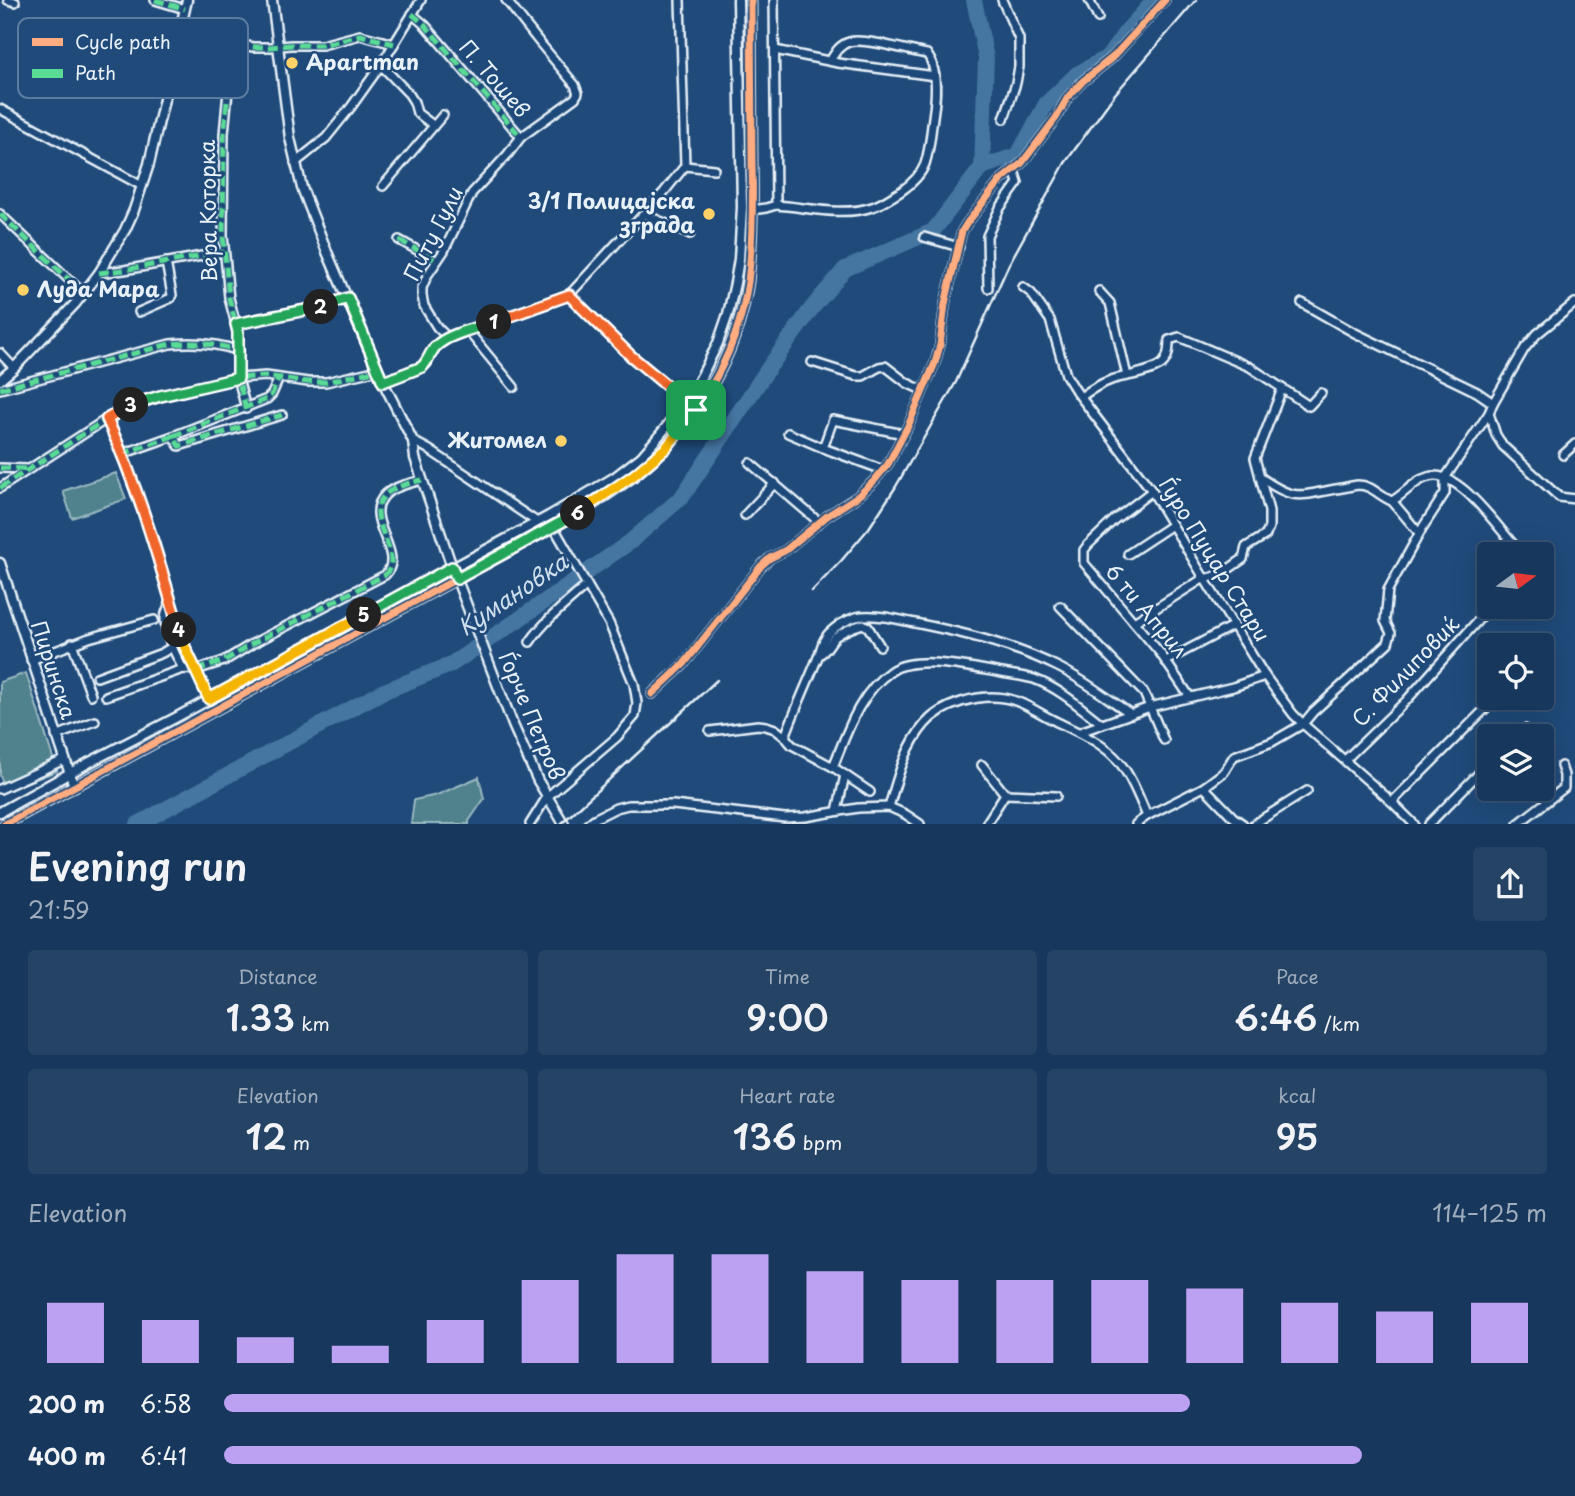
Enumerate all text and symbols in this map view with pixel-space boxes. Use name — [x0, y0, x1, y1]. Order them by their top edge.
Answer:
legend — [18, 18, 248, 98]
text: Cycle path — [75, 27, 171, 55]
street label: П. Тошев — [452, 31, 539, 124]
place label: Apartman — [306, 45, 419, 77]
marker: Apartman — [284, 55, 300, 71]
text: Path — [75, 58, 116, 86]
street label: Вера Которка — [190, 140, 224, 282]
street label: Питу Гули — [395, 180, 470, 286]
place label: 3/1 Полицајска зграда — [528, 184, 695, 240]
marker: 3/1 Полицајска зграда — [701, 206, 717, 222]
place label: Луда Мара — [37, 272, 160, 304]
marker: Луда Мара — [15, 282, 31, 298]
pin: 2 — [304, 290, 338, 324]
text: 2 — [314, 292, 327, 320]
pin: 1 — [476, 304, 512, 340]
text: 1 — [489, 307, 498, 335]
pin — [666, 380, 726, 440]
pin: 3 — [114, 388, 148, 422]
text: 3 — [124, 390, 137, 418]
icon: arrive — [677, 391, 715, 429]
place label: Житомел — [447, 423, 547, 455]
marker: Житомел — [553, 433, 569, 449]
street label: Ѓуро Пуцар Стари — [1152, 470, 1279, 647]
pin: 6 — [560, 496, 596, 530]
text: 6 — [571, 498, 584, 526]
north arrow — [1477, 542, 1554, 620]
map controls — [1477, 542, 1554, 801]
water label: Кумановка — [450, 544, 575, 644]
street label: 6 ти Април — [1098, 555, 1197, 664]
pin: 5 — [346, 598, 382, 632]
text: 5 — [357, 600, 370, 628]
street label: С. Филиповиќ — [1344, 608, 1466, 733]
pin: 4 — [162, 612, 196, 648]
text: 4 — [172, 615, 185, 643]
street label: Пиринска — [24, 616, 86, 723]
button: locate — [1477, 633, 1554, 710]
street label: Ѓорче Петров — [491, 646, 574, 784]
button: layers — [1477, 724, 1554, 801]
text: Evening run — [28, 837, 247, 894]
button: share — [1473, 847, 1547, 921]
text: 21:59 — [28, 892, 90, 927]
text: Distance — [238, 962, 318, 990]
text: Time — [765, 962, 810, 990]
text: Pace — [1276, 962, 1319, 990]
text: 1.33 — [226, 990, 295, 1043]
text: 9:00 — [746, 990, 829, 1043]
text: 6:46 — [1234, 990, 1317, 1043]
text: km — [295, 1009, 330, 1037]
text: /km — [1317, 1009, 1360, 1037]
text: Elevation — [237, 1081, 319, 1109]
text: Heart rate — [740, 1081, 835, 1109]
text: kcal — [1278, 1081, 1316, 1109]
text: 12 — [246, 1109, 287, 1162]
text: 136 — [733, 1109, 797, 1162]
text: 95 — [1276, 1109, 1319, 1162]
text: m — [287, 1128, 310, 1156]
text: bpm — [797, 1128, 842, 1156]
text: Elevation — [28, 1195, 127, 1230]
text: 114–125 m — [1432, 1195, 1547, 1230]
text: 200 m — [28, 1386, 105, 1421]
text: 6:58 — [140, 1386, 192, 1421]
text: 400 m — [28, 1438, 106, 1473]
text: 6:41 — [140, 1438, 187, 1473]

